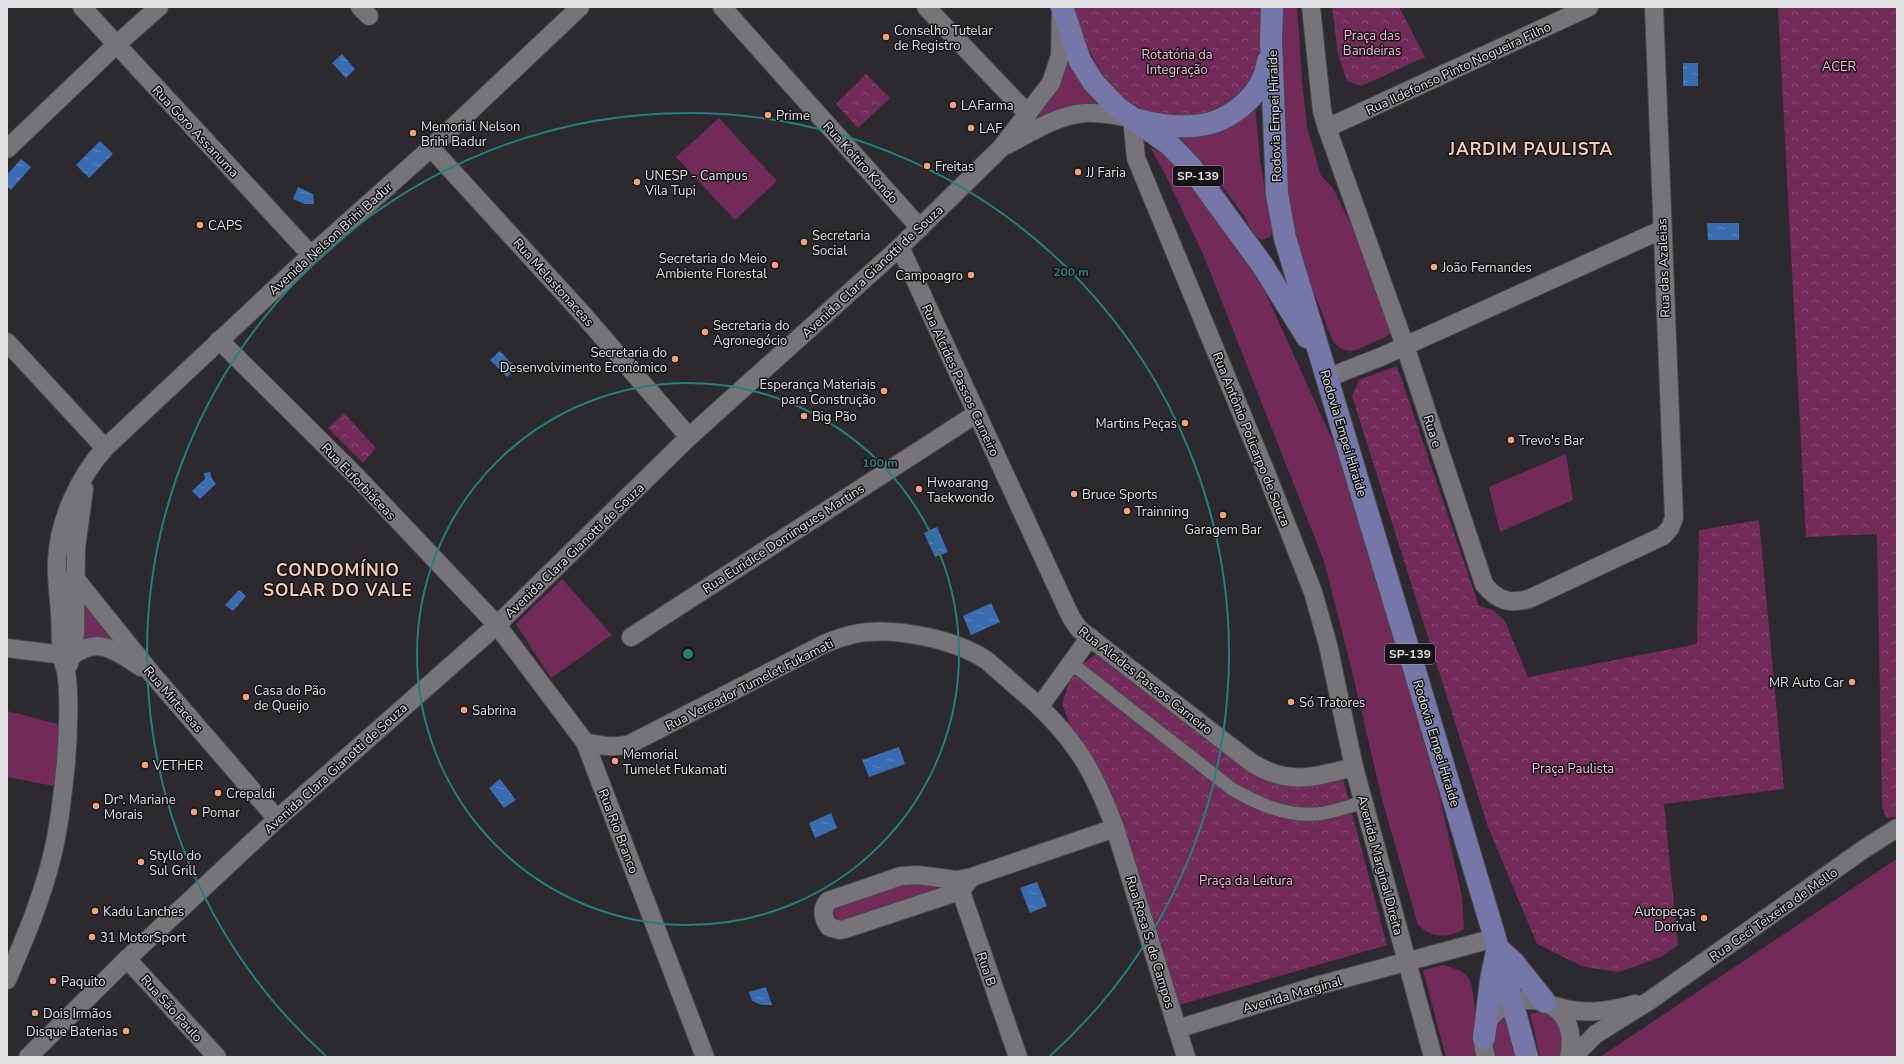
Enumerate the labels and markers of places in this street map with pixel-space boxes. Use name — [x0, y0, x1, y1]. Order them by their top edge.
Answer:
place label: Conselho Tutelar de Registro — [894, 22, 993, 55]
marker: Conselho Tutelar de Registro — [881, 32, 891, 42]
place label: LAFarma — [961, 97, 1014, 115]
marker: LAFarma — [948, 100, 958, 110]
place label: Prime — [776, 107, 810, 125]
marker: Prime — [763, 110, 773, 120]
place label: Memorial Nelson Brihi Badur — [421, 118, 520, 151]
place label: LAF — [979, 120, 1002, 138]
marker: LAF — [966, 123, 976, 133]
marker: Memorial Nelson Brihi Badur — [408, 128, 418, 138]
place label: Freitas — [935, 158, 974, 176]
marker: Freitas — [922, 161, 932, 171]
place label: JJ Faria — [1085, 164, 1126, 182]
place label: UNESP - Campus Vila Tupi — [644, 167, 748, 200]
marker: JJ Faria — [1073, 167, 1083, 177]
marker: UNESP - Campus Vila Tupi — [632, 177, 642, 187]
place label: CAPS — [208, 217, 242, 235]
marker: CAPS — [195, 220, 205, 230]
place label: Secretaria Social — [812, 227, 870, 260]
marker: Secretaria Social — [799, 237, 809, 247]
place label: Secretaria do Meio Ambiente Florestal — [656, 250, 767, 283]
place label: João Fernandes — [1441, 259, 1532, 277]
marker: Secretaria do Meio Ambiente Florestal — [770, 260, 780, 270]
marker: João Fernandes — [1429, 262, 1439, 272]
place label: Campoagro — [895, 267, 963, 285]
marker: Campoagro — [966, 270, 976, 280]
place label: Secretaria do Agronegócio — [713, 317, 790, 350]
marker: Secretaria do Agronegócio — [700, 327, 710, 337]
place label: Secretaria do Desenvolvimento Econômico — [500, 344, 667, 377]
marker: Secretaria do Desenvolvimento Econômico — [670, 354, 680, 364]
place label: Esperança Materiais para Construção — [759, 376, 876, 409]
marker: Esperança Materiais para Construção — [879, 386, 889, 396]
place label: Big Pão — [812, 408, 857, 426]
marker: Big Pão — [799, 411, 809, 421]
place label: Martins Peças — [1095, 415, 1177, 433]
marker: Martins Peças — [1180, 418, 1190, 428]
place label: Trevo's Bar — [1519, 432, 1584, 450]
marker: Trevo's Bar — [1506, 435, 1516, 445]
place label: Hwoarang Taekwondo — [927, 474, 994, 507]
marker: Hwoarang Taekwondo — [914, 484, 924, 494]
place label: Bruce Sports — [1082, 486, 1157, 504]
marker: Bruce Sports — [1069, 489, 1079, 499]
place label: Trainning — [1135, 503, 1189, 521]
marker: Trainning — [1122, 506, 1132, 516]
marker: Garagem Bar — [1218, 510, 1228, 520]
place label: Garagem Bar — [1184, 521, 1262, 539]
centre of rings — [681, 647, 695, 661]
place label: MR Auto Car — [1769, 674, 1844, 692]
marker: MR Auto Car — [1847, 677, 1857, 687]
place label: Casa do Pão de Queijo — [254, 682, 326, 715]
marker: Casa do Pão de Queijo — [241, 692, 251, 702]
place label: Só Tratores — [1299, 694, 1365, 712]
marker: Só Tratores — [1286, 697, 1296, 707]
place label: Sabrina — [472, 702, 516, 720]
marker: Sabrina — [459, 705, 469, 715]
place label: Memorial Tumelet Fukamati — [623, 746, 727, 779]
marker: Memorial Tumelet Fukamati — [610, 756, 620, 766]
place label: VETHER — [152, 757, 204, 775]
marker: VETHER — [140, 760, 150, 770]
place label: Crepaldi — [226, 785, 275, 803]
marker: Crepaldi — [213, 788, 223, 798]
place label: Drª. Mariane Morais — [104, 791, 176, 824]
marker: Drª. Mariane Morais — [91, 801, 101, 811]
place label: Pomar — [202, 804, 240, 822]
marker: Pomar — [189, 807, 199, 817]
place label: Styllo do Sul Grill — [149, 847, 201, 880]
marker: Styllo do Sul Grill — [136, 857, 146, 867]
place label: Kadu Lanches — [103, 903, 184, 921]
place label: Autopeças Dorival — [1634, 903, 1696, 936]
marker: Kadu Lanches — [90, 906, 100, 916]
marker: Autopeças Dorival — [1699, 913, 1709, 923]
place label: 31 MotorSport — [100, 929, 186, 947]
marker: 31 MotorSport — [87, 932, 97, 942]
place label: Paquito — [61, 973, 105, 991]
marker: Paquito — [48, 976, 58, 986]
place label: Dois Irmãos — [43, 1005, 112, 1023]
marker: Dois Irmãos — [30, 1008, 40, 1018]
place label: Disque Baterias — [26, 1023, 118, 1041]
marker: Disque Baterias — [121, 1026, 131, 1036]

